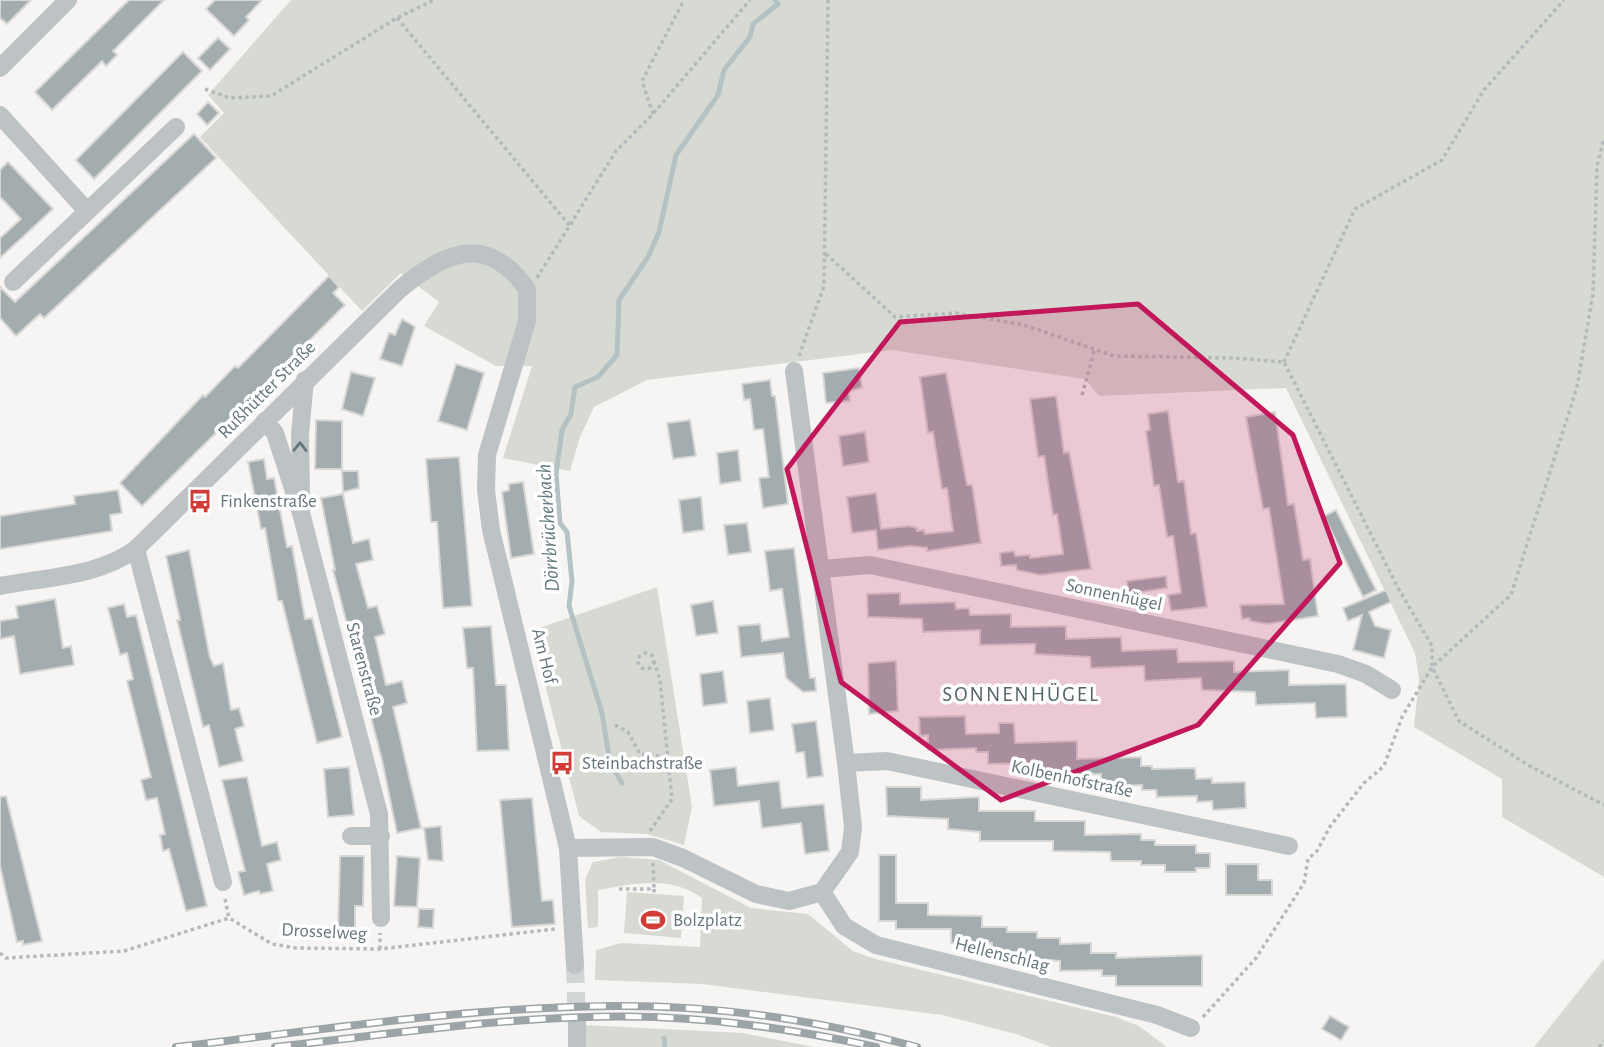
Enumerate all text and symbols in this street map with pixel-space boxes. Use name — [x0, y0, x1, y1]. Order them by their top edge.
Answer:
street label: Rußhütter Straße — [215, 338, 319, 442]
one-way arrow — [292, 441, 308, 452]
water label: Dörrbrücherbach — [533, 463, 563, 593]
bus stop icon: Finkenstraße — [186, 487, 214, 515]
place label: Finkenstraße — [220, 492, 317, 511]
street label: Sonnenhügel — [1064, 576, 1164, 614]
street label: Starenstraße — [342, 620, 386, 718]
street label: Am Hof — [528, 626, 560, 687]
district label: SONNENHÜGEL — [942, 683, 1100, 705]
bus stop icon: Steinbachstraße — [548, 749, 576, 777]
place label: Steinbachstraße — [582, 754, 703, 773]
street label: Kolbenhofstraße — [1009, 757, 1135, 801]
sports icon: Bolzplatz — [639, 906, 667, 934]
place label: Bolzplatz — [673, 911, 742, 930]
street label: Drosselweg — [281, 920, 368, 944]
street label: Hellenschlag — [953, 934, 1052, 976]

